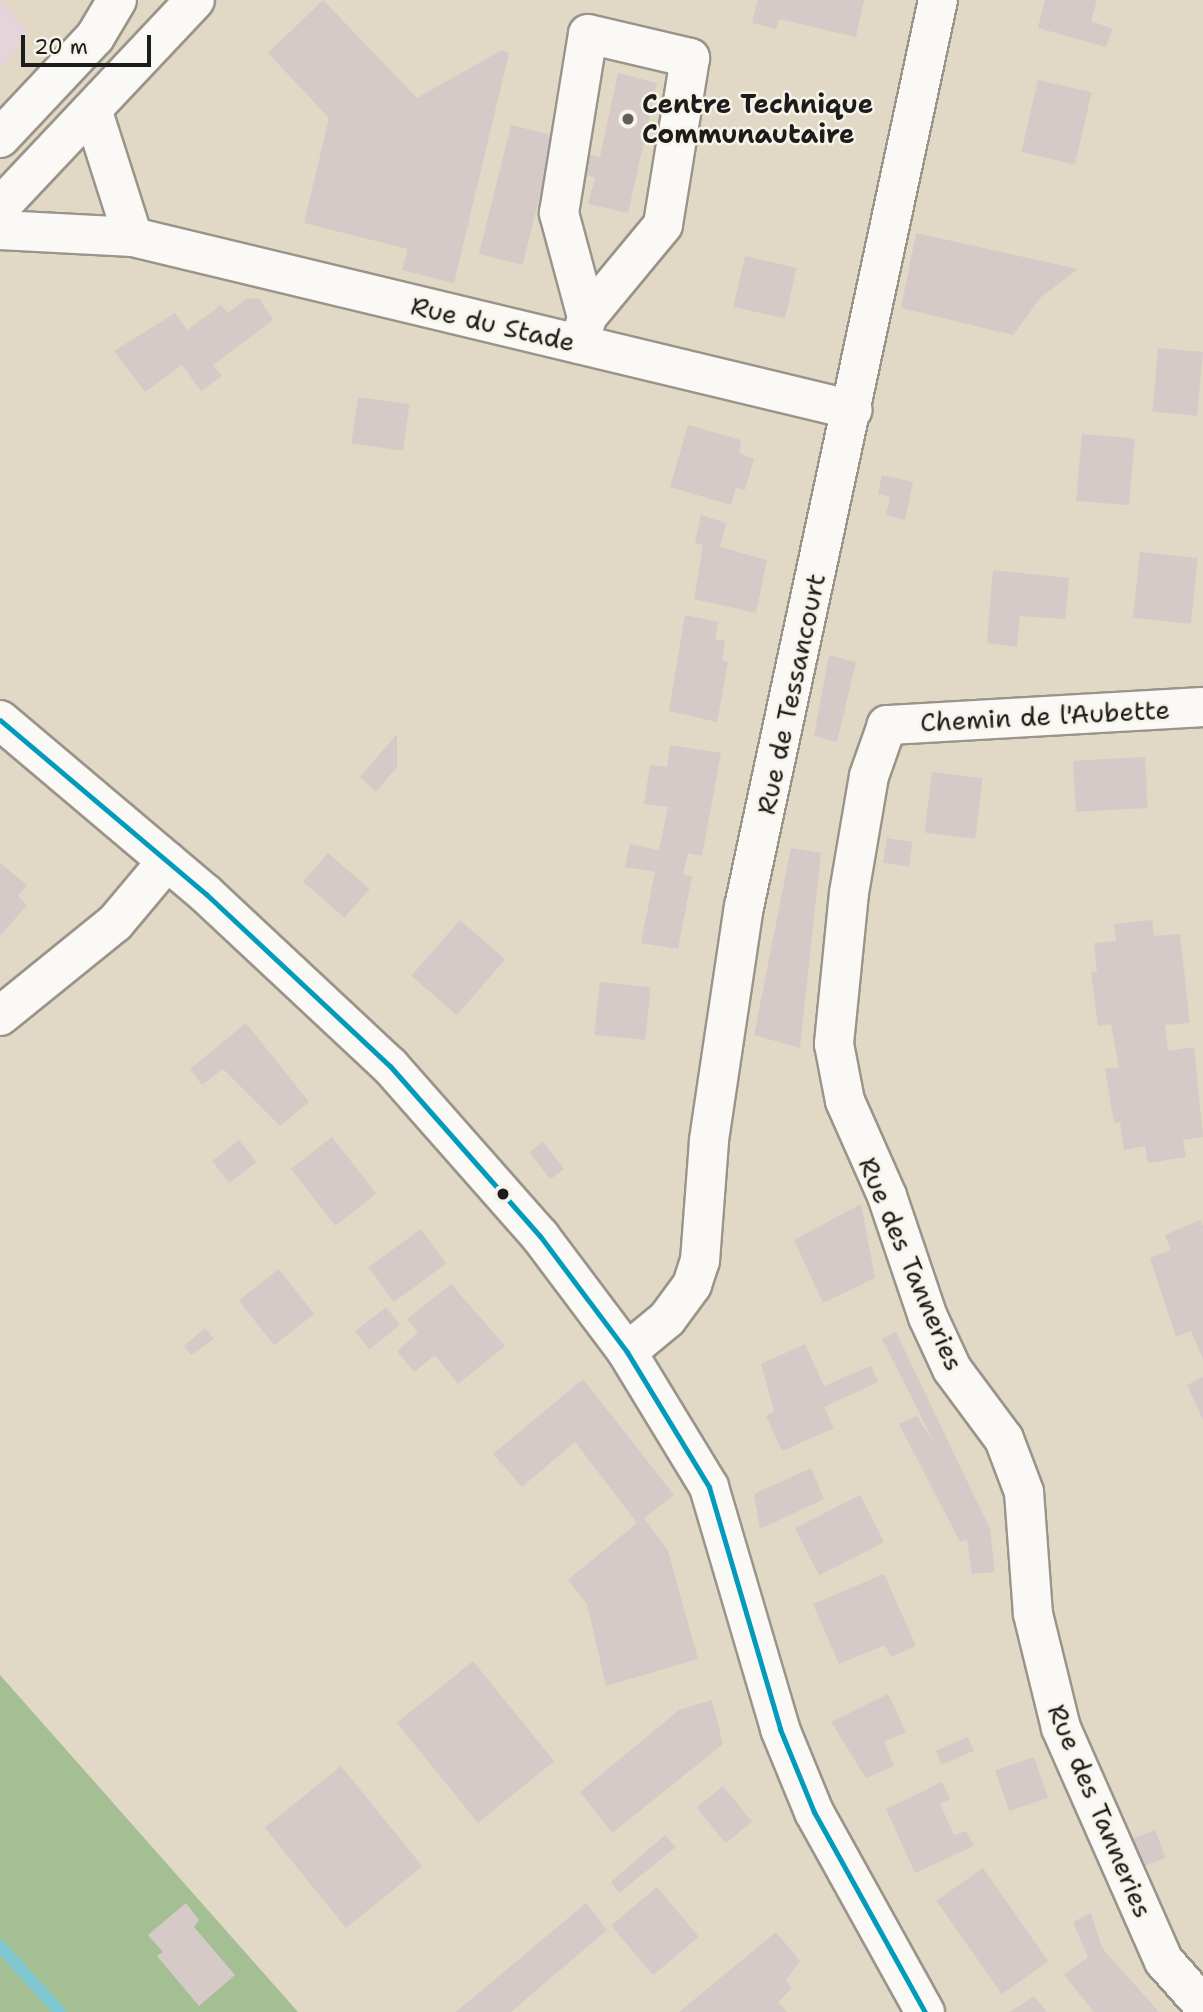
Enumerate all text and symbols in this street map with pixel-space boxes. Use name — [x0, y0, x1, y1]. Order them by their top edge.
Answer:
scale bar — [24, 21, 154, 65]
text: 20 m — [34, 33, 88, 61]
place label: Centre Technique Communautaire — [642, 88, 873, 150]
marker: Centre Technique Communautaire — [620, 111, 636, 127]
street label: Rue du Stade — [408, 290, 578, 358]
street label: Rue de Tessancourt — [750, 571, 832, 817]
street label: Chemin de l'Aubette — [919, 694, 1171, 738]
street label: Rue des Tanneries — [852, 1153, 970, 1375]
unlabelled marker — [496, 1187, 510, 1201]
street label: Rue des Tanneries — [1041, 1700, 1159, 1922]

